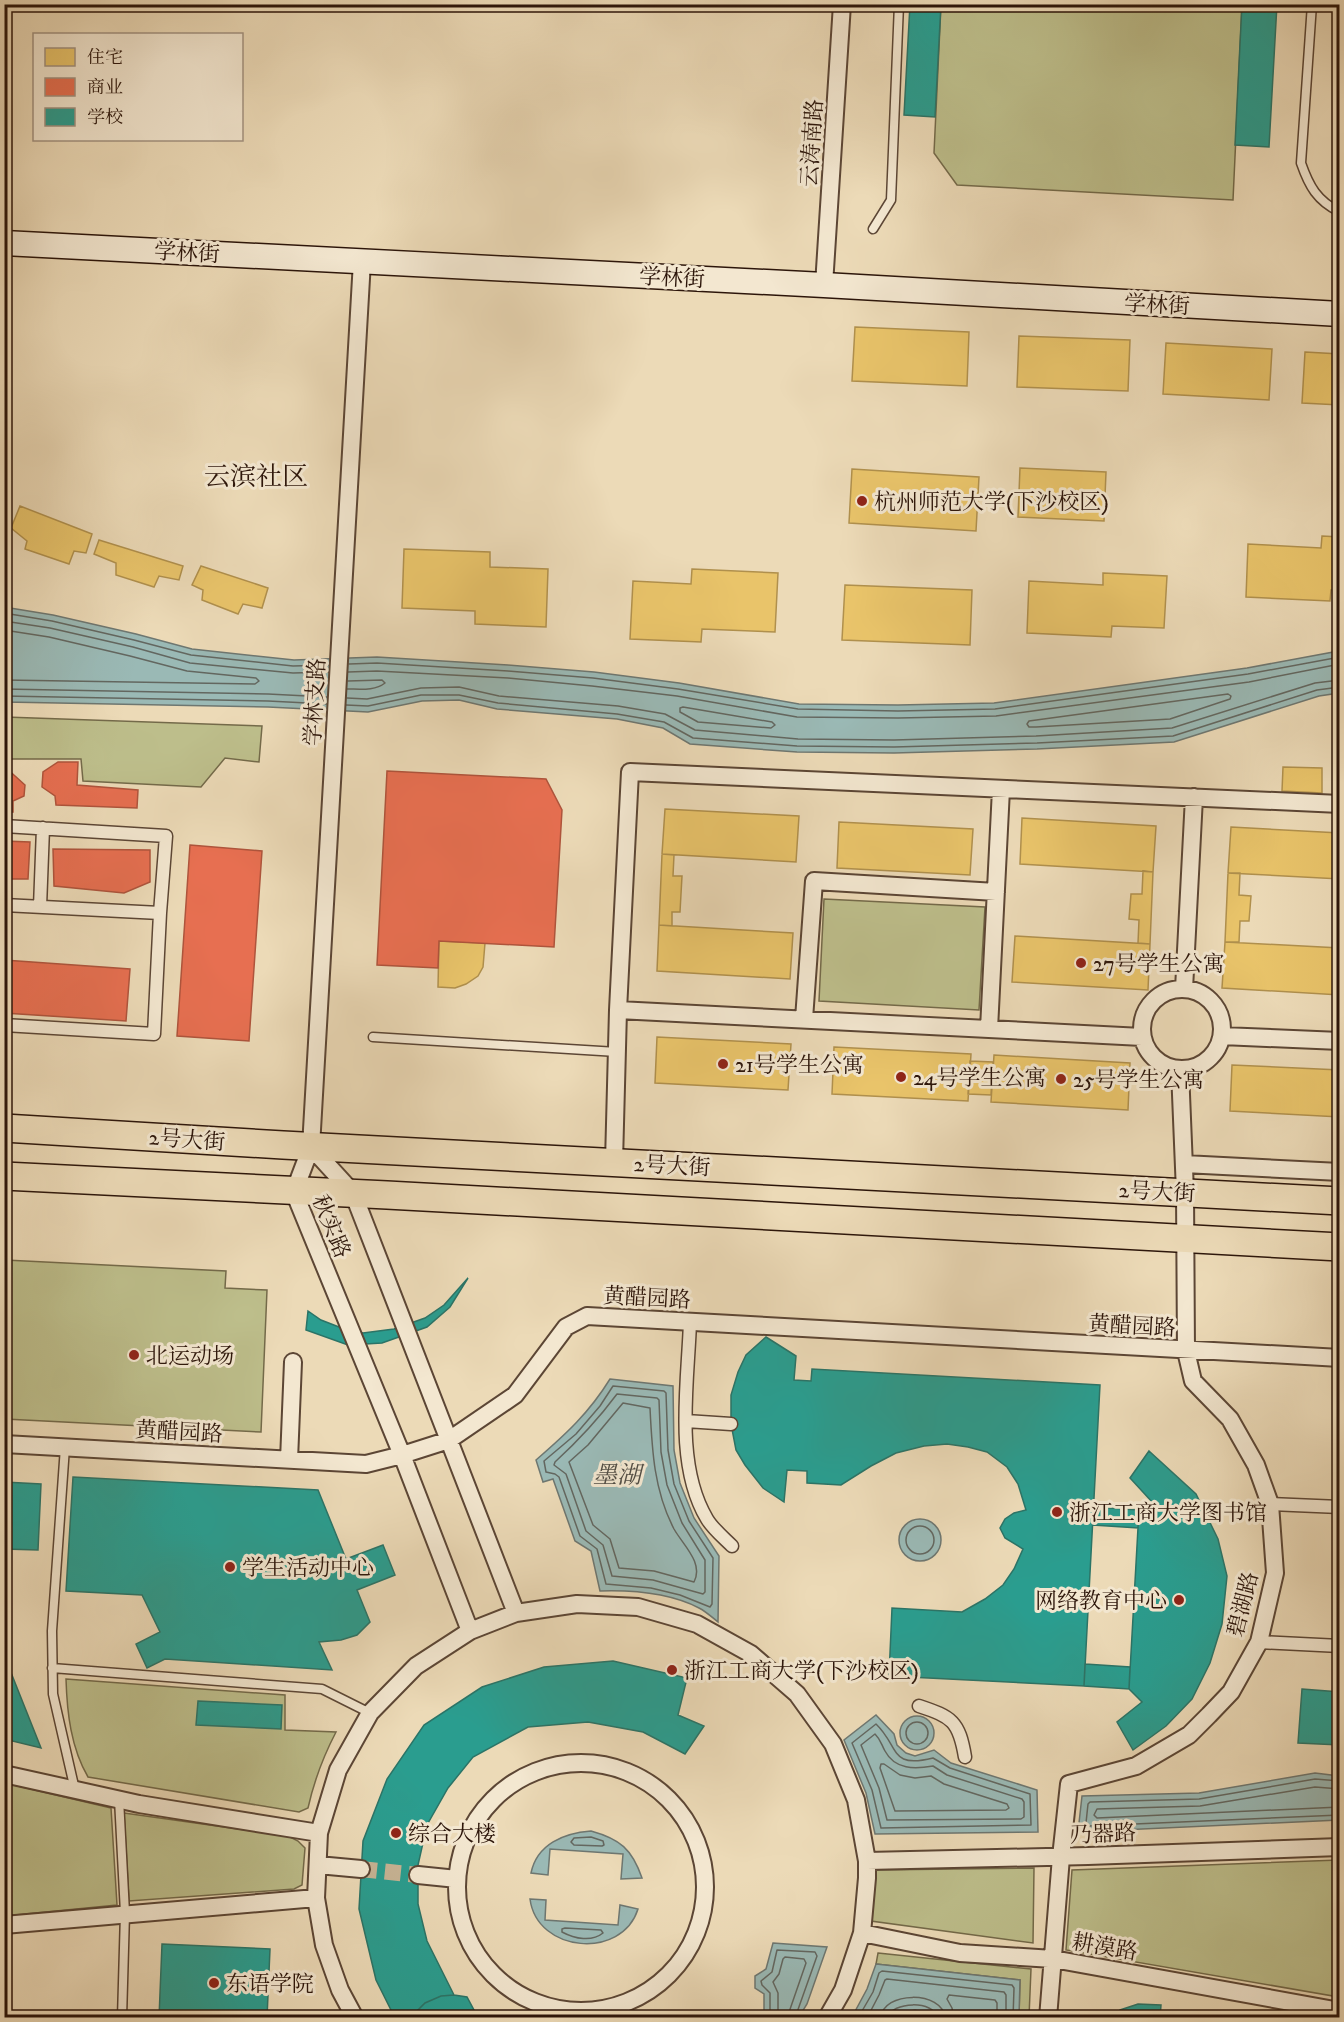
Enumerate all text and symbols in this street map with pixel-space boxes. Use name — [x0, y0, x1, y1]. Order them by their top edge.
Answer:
legend — [33, 33, 243, 141]
text: 住宅 — [87, 47, 123, 69]
text: 商业 — [87, 77, 123, 99]
street label: 云涛南路 — [796, 98, 829, 188]
text: 学校 — [87, 107, 123, 129]
street label: 学林街 — [153, 238, 221, 269]
street label: 学林街 — [638, 263, 706, 294]
street label: 学林街 — [1123, 290, 1191, 321]
district label: 云滨社区 — [204, 461, 308, 494]
place label: 杭州师范大学(下沙校区) — [874, 489, 1109, 516]
marker: 杭州师范大学(下沙校区) — [855, 494, 869, 508]
street label: 学林支路 — [300, 657, 331, 747]
place label: 27号学生公寓 — [1093, 951, 1225, 978]
marker: 27号学生公寓 — [1074, 956, 1088, 970]
place label: 21号学生公寓 — [735, 1052, 864, 1079]
marker: 21号学生公寓 — [716, 1057, 730, 1071]
place label: 24号学生公寓 — [913, 1065, 1046, 1092]
place label: 25号学生公寓 — [1073, 1067, 1205, 1094]
marker: 24号学生公寓 — [894, 1070, 908, 1084]
marker: 25号学生公寓 — [1054, 1072, 1068, 1086]
street label: 2号大街 — [148, 1124, 226, 1157]
street label: 2号大街 — [633, 1151, 711, 1182]
street label: 2号大街 — [1118, 1177, 1196, 1208]
street label: 秋实路 — [306, 1191, 355, 1262]
street label: 黄醋园路 — [602, 1283, 692, 1314]
street label: 黄醋园路 — [1087, 1311, 1177, 1342]
place label: 北运动场 — [146, 1343, 234, 1370]
marker: 北运动场 — [127, 1348, 141, 1362]
street label: 黄醋园路 — [134, 1417, 224, 1448]
water label: 墨湖 — [593, 1461, 645, 1491]
place label: 浙江工商大学图书馆 — [1069, 1500, 1267, 1527]
marker: 浙江工商大学图书馆 — [1050, 1505, 1064, 1519]
place label: 学生活动中心 — [242, 1555, 374, 1582]
marker: 学生活动中心 — [223, 1560, 237, 1574]
street label: 碧湖路 — [1222, 1569, 1265, 1640]
place label: 网络教育中心 — [1035, 1588, 1167, 1615]
marker: 网络教育中心 — [1172, 1593, 1186, 1607]
place label: 浙江工商大学(下沙校区) — [684, 1658, 919, 1685]
marker: 浙江工商大学(下沙校区) — [665, 1663, 679, 1677]
street label: 乃器路 — [1070, 1820, 1137, 1849]
place label: 综合大楼 — [408, 1821, 496, 1848]
marker: 综合大楼 — [389, 1826, 403, 1840]
street label: 耕漠路 — [1070, 1928, 1140, 1967]
place label: 东语学院 — [226, 1971, 314, 1998]
marker: 东语学院 — [207, 1976, 221, 1990]

